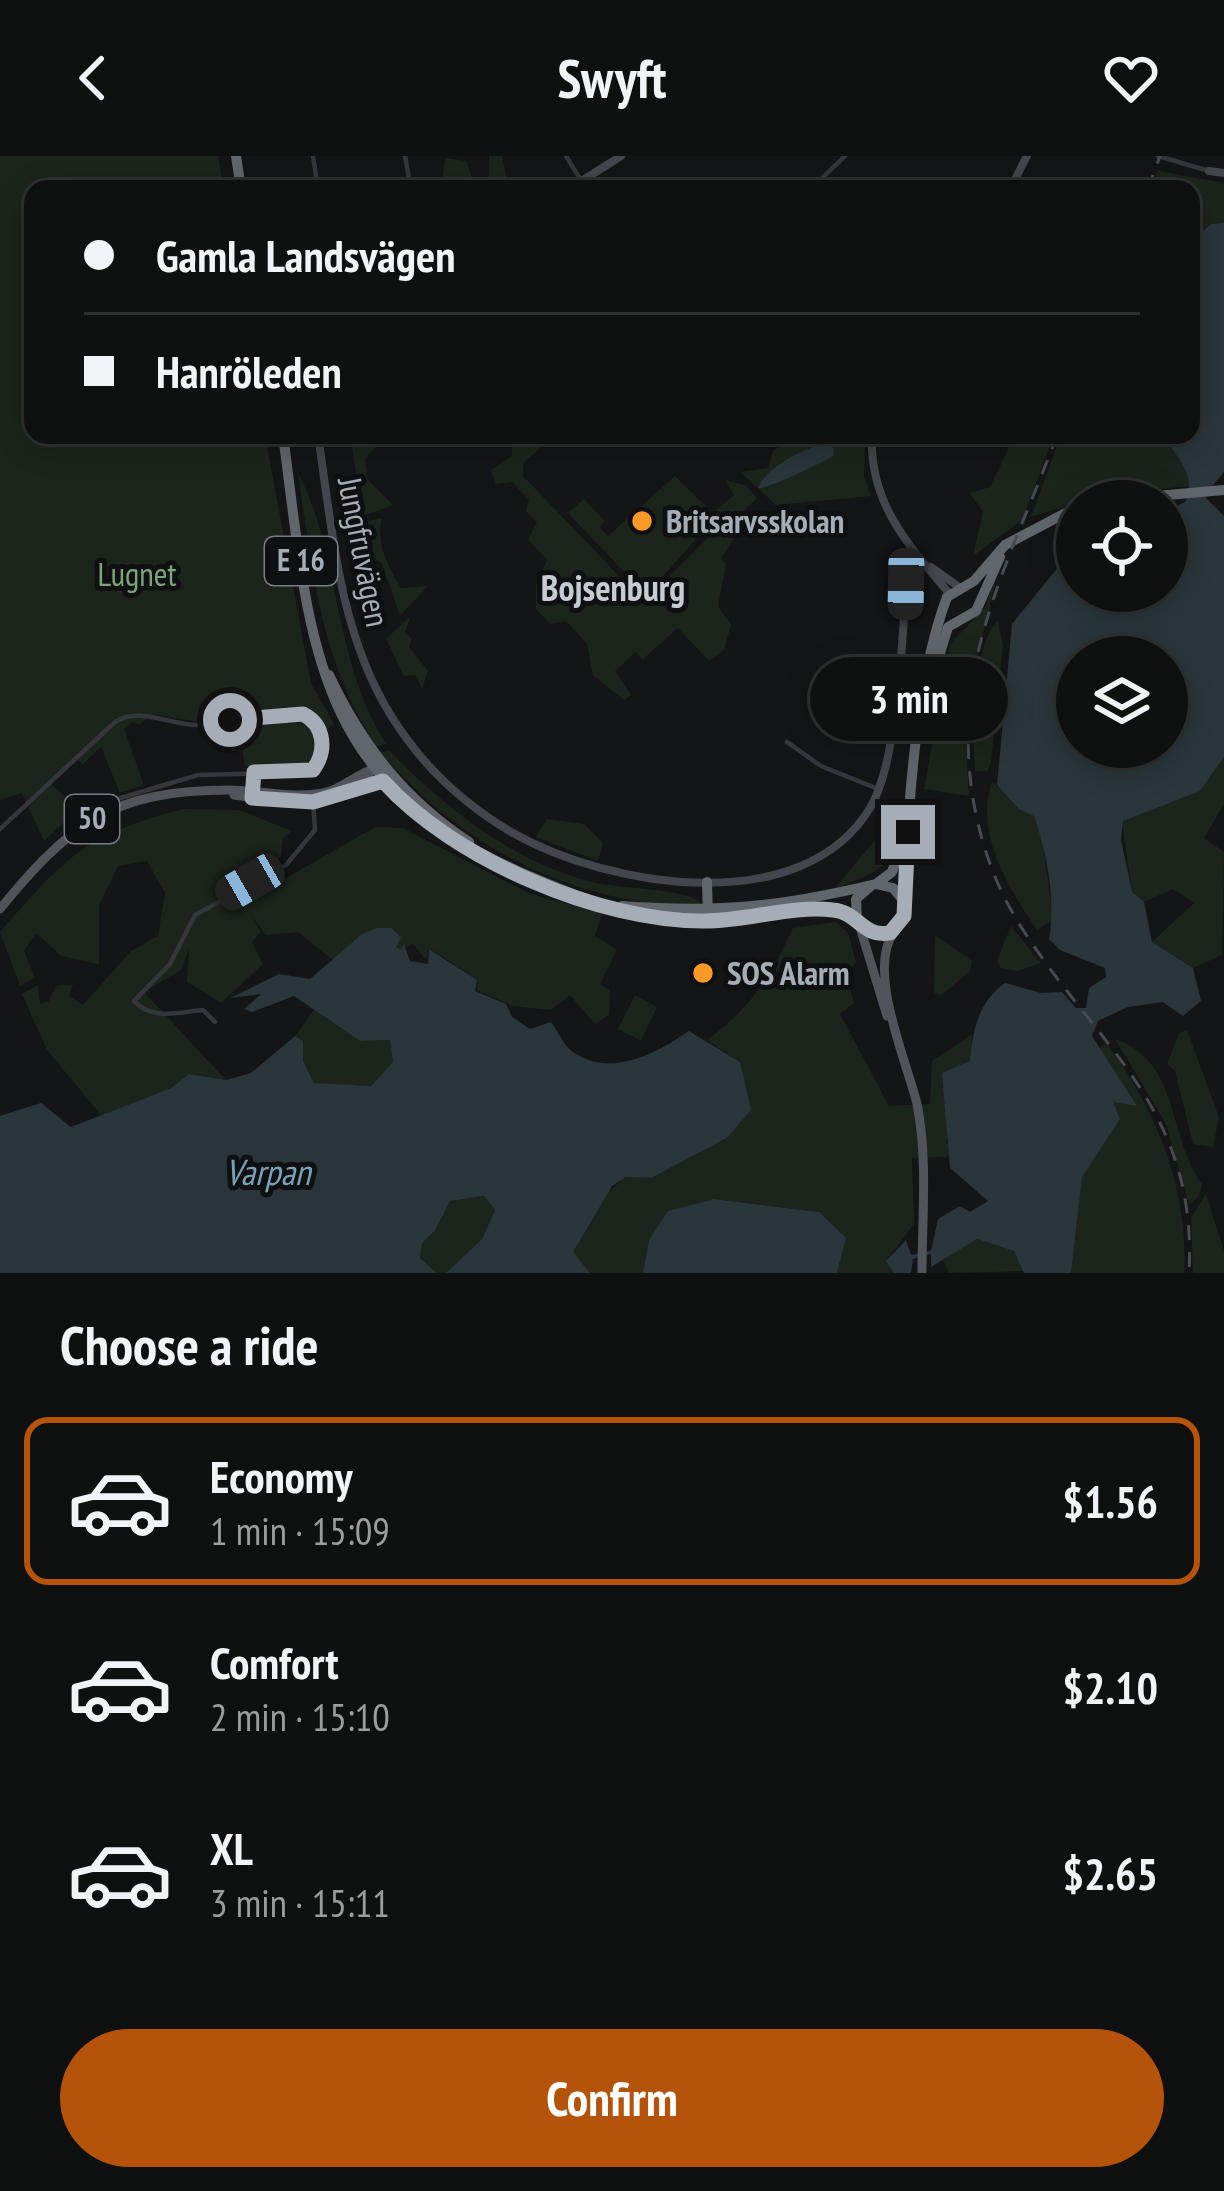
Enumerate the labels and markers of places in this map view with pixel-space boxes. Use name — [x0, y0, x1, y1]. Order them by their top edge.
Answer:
place label: Britsarvsskolan — [666, 499, 844, 542]
marker: Britsarvsskolan — [629, 508, 655, 534]
place label: SOS Alarm — [727, 951, 850, 994]
marker: SOS Alarm — [690, 960, 716, 986]

